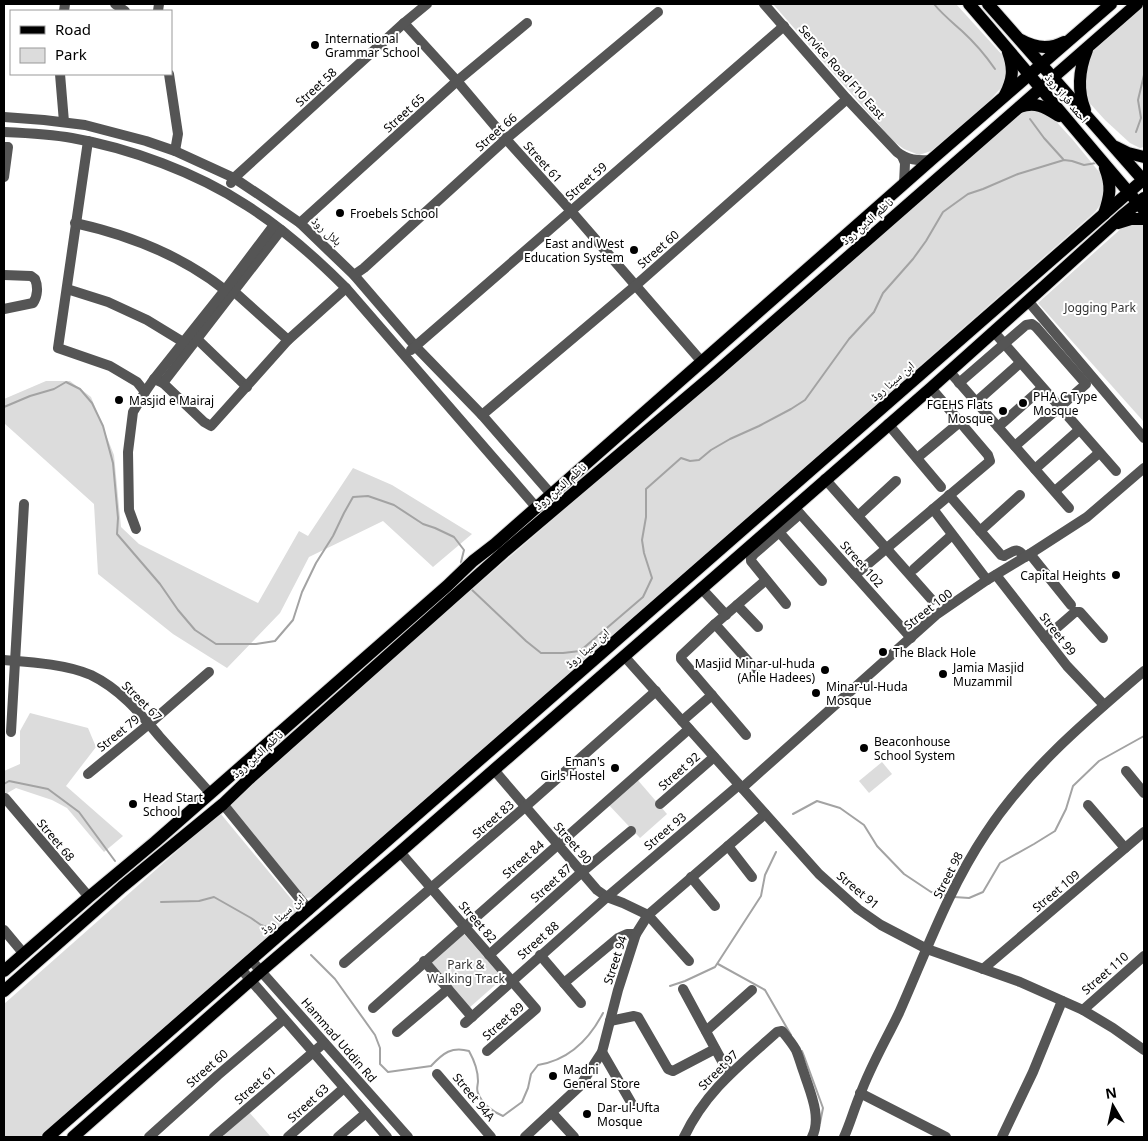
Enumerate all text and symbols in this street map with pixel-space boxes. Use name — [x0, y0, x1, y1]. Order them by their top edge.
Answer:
legend — [10, 10, 172, 75]
text: Road — [55, 19, 91, 39]
street label: Service Road F10 East — [795, 21, 889, 123]
place label: International Grammar School — [325, 30, 420, 61]
marker: International Grammar School — [309, 39, 321, 51]
text: Park — [55, 44, 87, 64]
street label: Street 58 — [292, 64, 340, 110]
street label: احمد فراز روڈ — [1041, 70, 1093, 127]
street label: Street 65 — [380, 90, 428, 136]
street label: Street 66 — [471, 109, 521, 155]
street label: Street 61 — [520, 138, 566, 186]
street label: Street 59 — [561, 158, 611, 204]
street label: ناظم الدین روڈ — [837, 193, 897, 249]
place label: Froebels School — [350, 205, 438, 222]
marker: Froebels School — [334, 207, 346, 219]
street label: ہلال روڈ — [308, 212, 346, 250]
street label: Street 60 — [633, 226, 683, 272]
place label: East and West Education System — [524, 235, 625, 266]
marker: East and West Education System — [628, 244, 640, 256]
park label: Jogging Park — [1063, 299, 1136, 316]
street label: ابن سینا روڈ — [866, 357, 918, 405]
place label: PHA C Type Mosque — [1033, 388, 1098, 419]
place label: Masjid e Mairaj — [129, 392, 214, 409]
marker: Masjid e Mairaj — [113, 394, 125, 406]
place label: FGEHS Flats Mosque — [927, 396, 993, 427]
marker: PHA C Type Mosque — [1017, 397, 1029, 409]
marker: FGEHS Flats Mosque — [997, 405, 1009, 417]
street label: ناظم الدین روڈ — [530, 458, 590, 514]
street label: Street 102 — [837, 537, 888, 591]
place label: Capital Heights — [1020, 567, 1106, 584]
marker: Capital Heights — [1110, 569, 1122, 581]
street label: Street 100 — [900, 585, 956, 633]
street label: Street 99 — [1036, 609, 1080, 659]
street label: ابن سینا روڈ — [561, 624, 613, 672]
place label: The Black Hole — [893, 644, 976, 661]
marker: The Black Hole — [877, 646, 889, 658]
place label: Masjid Minar-ul-huda (Ahle Hadees) — [695, 655, 815, 686]
place label: Jamia Masjid Muzammil — [952, 659, 1024, 690]
marker: Masjid Minar-ul-huda (Ahle Hadees) — [819, 664, 831, 676]
marker: Jamia Masjid Muzammil — [937, 668, 949, 680]
street label: Street 67 — [118, 677, 166, 725]
place label: Minar-ul-Huda Mosque — [826, 678, 908, 709]
marker: Minar-ul-Huda Mosque — [810, 687, 822, 699]
street label: Street 79 — [93, 710, 143, 755]
street label: ناظم الدین روڈ — [227, 726, 287, 782]
place label: Beaconhouse School System — [874, 733, 955, 764]
marker: Beaconhouse School System — [858, 742, 870, 754]
street label: Street 92 — [654, 748, 704, 794]
place label: Eman's Girls Hostel — [540, 753, 605, 784]
marker: Eman's Girls Hostel — [609, 762, 621, 774]
place label: Head Start School — [143, 789, 204, 820]
street label: Street 83 — [468, 796, 518, 842]
marker: Head Start School — [127, 798, 139, 810]
street label: Street 93 — [640, 808, 690, 854]
street label: Street 68 — [33, 815, 79, 865]
street label: Street 90 — [550, 818, 596, 868]
street label: Street 84 — [498, 836, 548, 882]
street label: Street 98 — [929, 849, 967, 901]
street label: Street 87 — [527, 860, 575, 906]
street label: Street 109 — [1029, 866, 1083, 916]
street label: Street 91 — [833, 867, 883, 913]
street label: ابن سینا روڈ — [256, 890, 308, 938]
street label: Street 82 — [455, 897, 501, 947]
street label: Street 88 — [513, 917, 563, 963]
street label: Street 94 — [599, 933, 631, 987]
street label: Street 110 — [1078, 948, 1132, 998]
park label: Park & Walking Track — [427, 956, 506, 987]
street label: Hammad Uddin Rd — [297, 994, 381, 1086]
street label: Street 89 — [478, 998, 528, 1044]
street label: Street 60 — [182, 1045, 232, 1091]
street label: Street 97 — [694, 1046, 742, 1094]
place label: Madni General Store — [563, 1061, 640, 1092]
street label: Street 61 — [230, 1062, 280, 1108]
street label: Street 94A — [449, 1069, 499, 1125]
marker: Madni General Store — [547, 1070, 559, 1082]
street label: Street 63 — [284, 1080, 332, 1126]
north arrow — [1088, 1081, 1138, 1131]
text: N — [1104, 1082, 1118, 1103]
place label: Dar-ul-Ufta Mosque — [597, 1099, 660, 1130]
marker: Dar-ul-Ufta Mosque — [581, 1108, 593, 1120]

